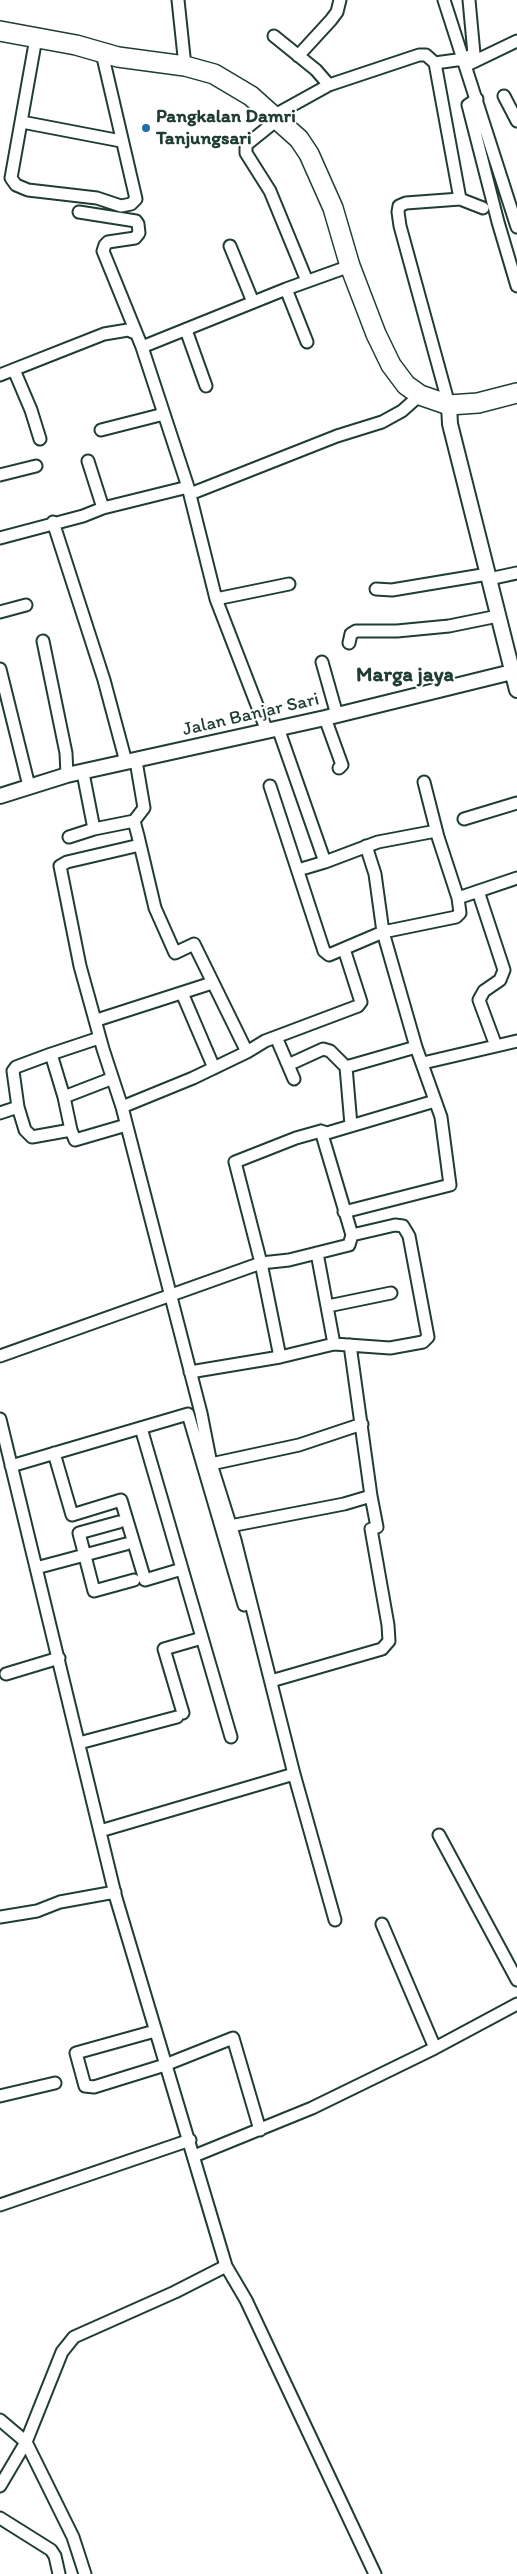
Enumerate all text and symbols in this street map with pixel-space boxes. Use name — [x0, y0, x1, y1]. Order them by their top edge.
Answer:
place label: Pangkalan Damri Tanjungsari — [156, 106, 296, 150]
marker: Pangkalan Damri Tanjungsari — [140, 122, 152, 134]
district label: Marga jaya — [356, 663, 454, 689]
street label: Jalan Banjar Sari — [180, 688, 322, 742]

